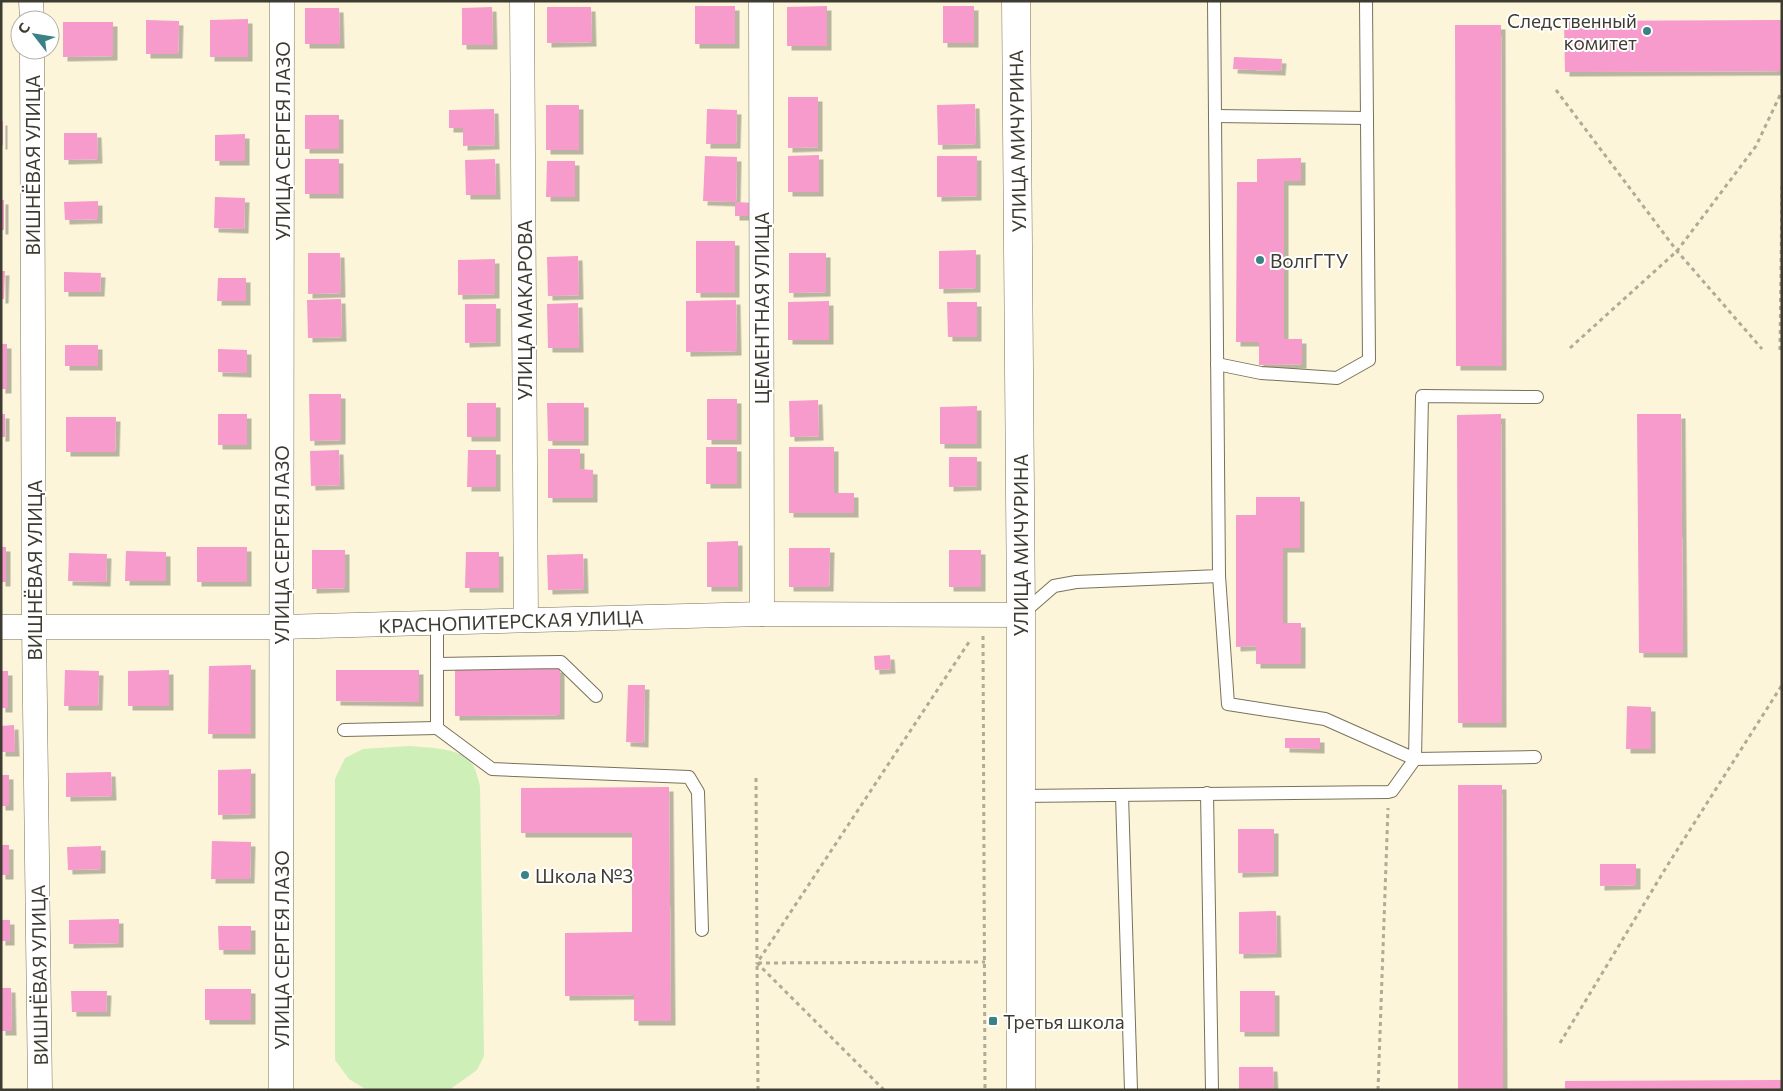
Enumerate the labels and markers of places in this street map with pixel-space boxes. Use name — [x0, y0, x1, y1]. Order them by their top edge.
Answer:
place label: Следственный комитет — [1507, 9, 1637, 54]
marker: Следственный комитет — [1641, 25, 1653, 37]
place label: ВолгГТУ — [1270, 249, 1349, 272]
marker: ВолгГТУ — [1254, 254, 1266, 266]
place label: Школа №3 — [535, 864, 633, 887]
marker: Школа №3 — [519, 869, 531, 881]
place label: Третья школа — [1003, 1010, 1125, 1033]
marker: Третья школа — [987, 1015, 999, 1027]

